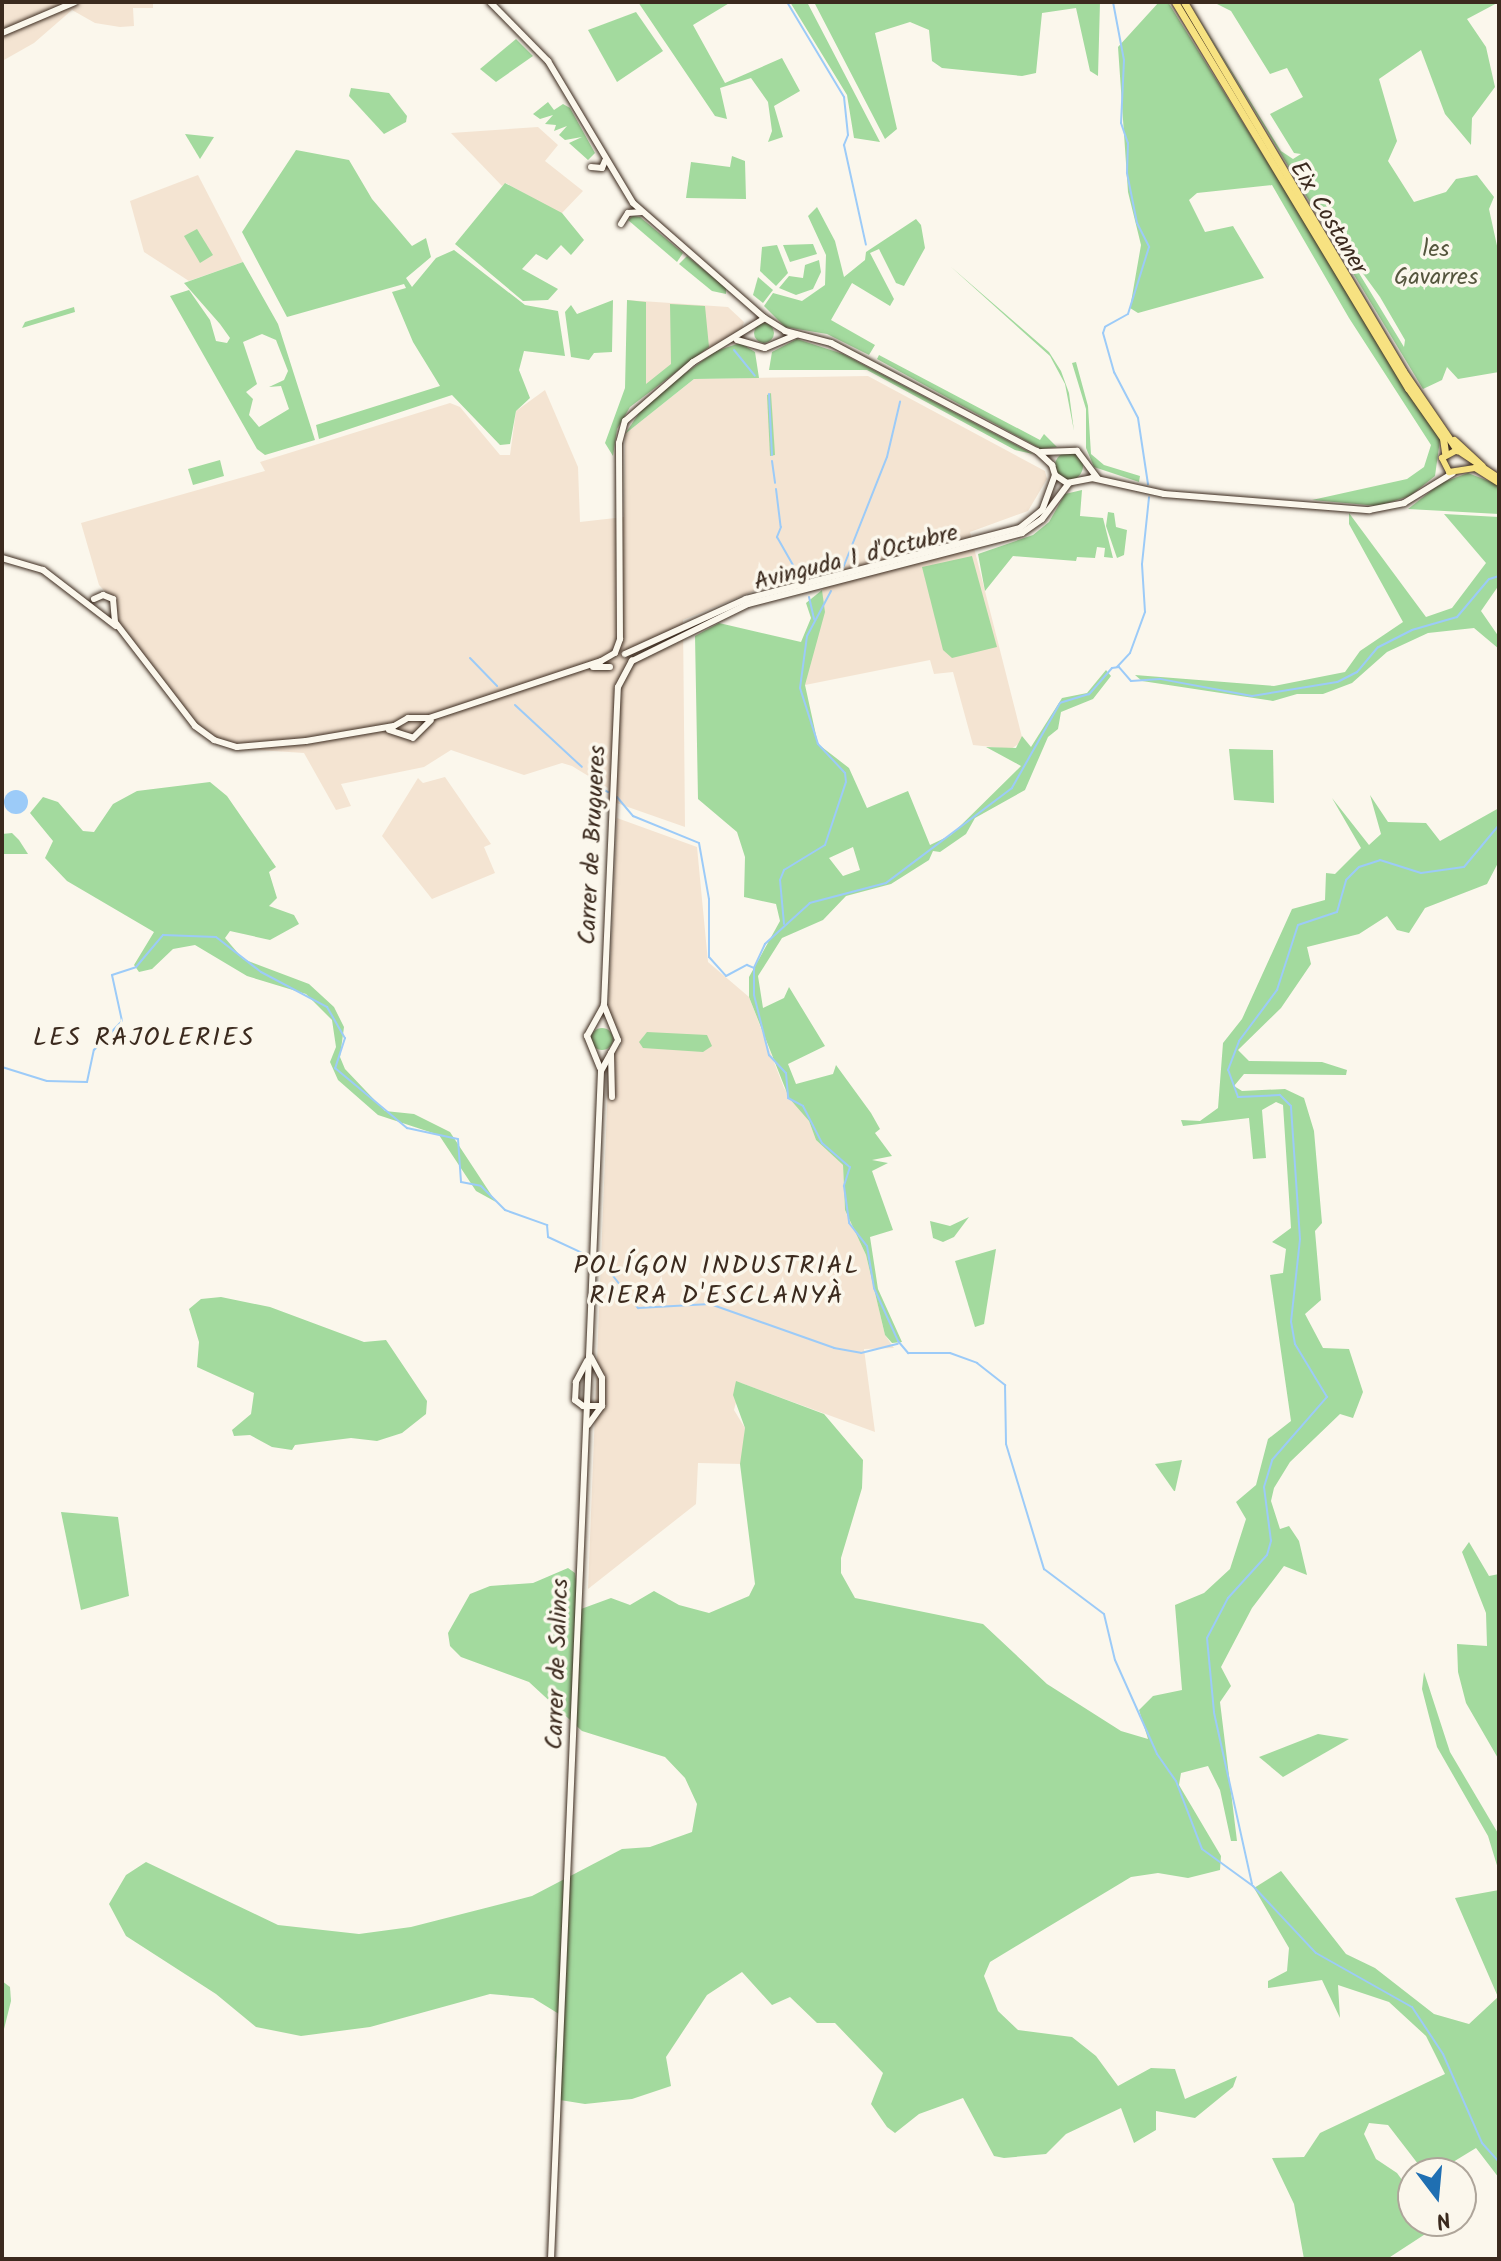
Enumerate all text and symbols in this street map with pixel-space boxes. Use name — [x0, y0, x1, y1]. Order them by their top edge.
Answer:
street label: Eix Costaner — [1283, 156, 1373, 280]
park label: les Gavarres — [1394, 236, 1478, 292]
street label: Avinguda 1 d'Octubre — [751, 519, 961, 597]
street label: Carrer de Brugueres — [573, 744, 613, 946]
district label: LES RAJOLERIES — [33, 1023, 255, 1055]
district label: POLÍGON INDUSTRIAL RIERA D'ESCLANYÀ — [573, 1251, 861, 1312]
street label: Carrer de Salincs — [541, 1578, 575, 1750]
north arrow — [1397, 2157, 1477, 2237]
text: N — [1432, 2200, 1455, 2237]

